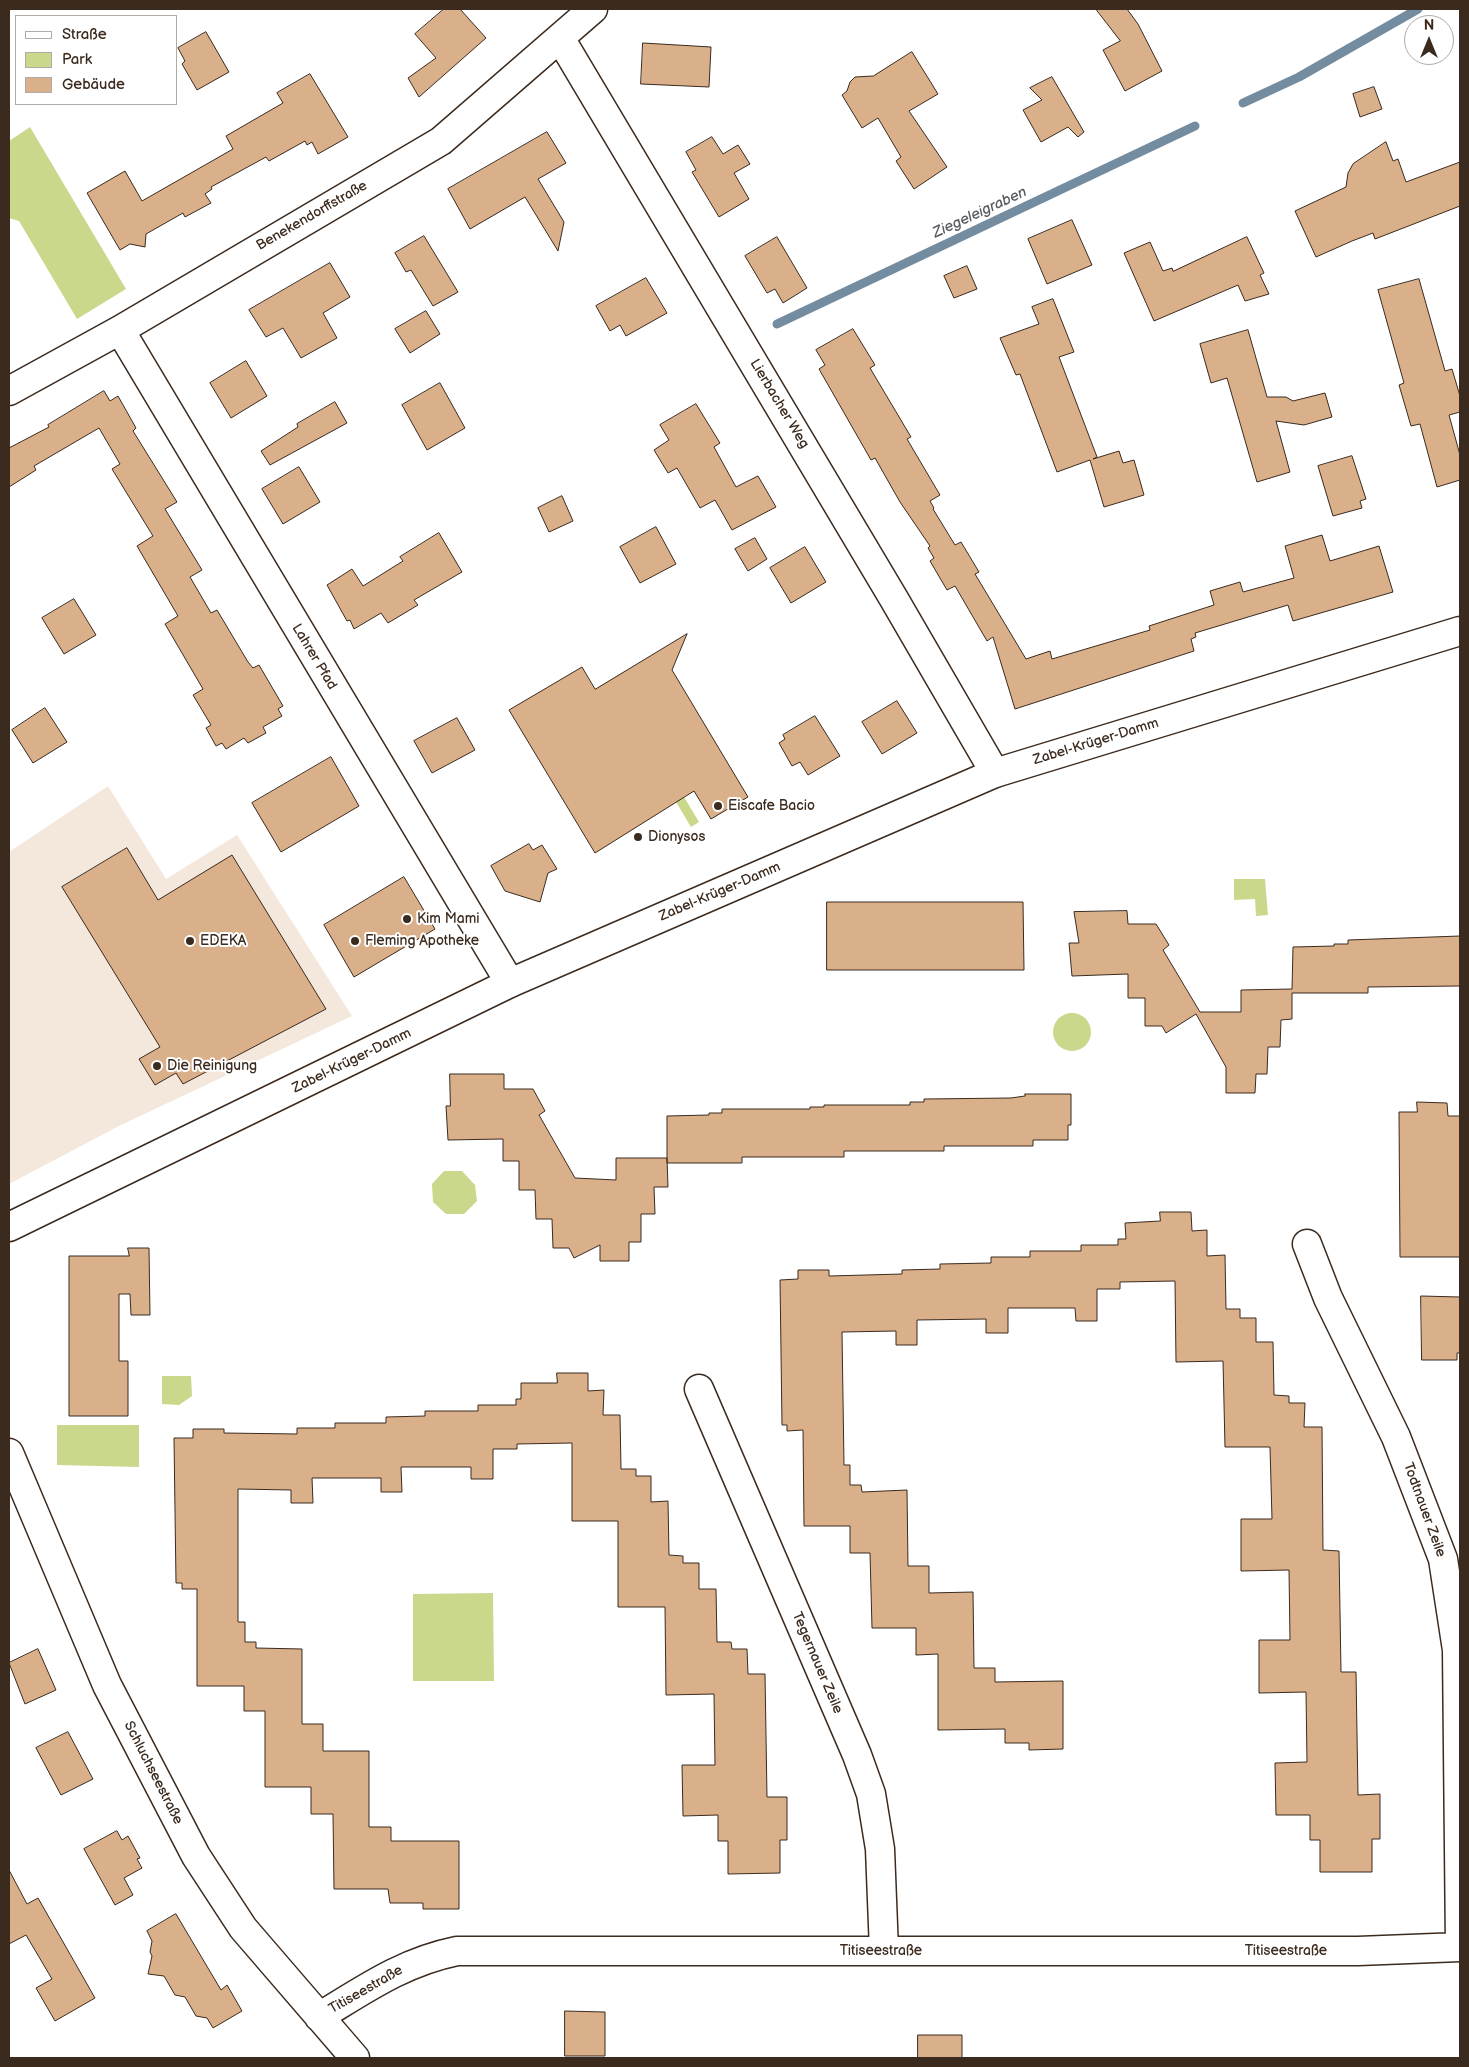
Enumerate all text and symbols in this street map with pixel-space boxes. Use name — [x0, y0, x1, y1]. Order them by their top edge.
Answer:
legend — [15, 15, 178, 105]
north arrow — [1404, 15, 1454, 65]
text: N — [1424, 17, 1434, 34]
text: Straße — [62, 25, 107, 44]
text: Park — [62, 50, 92, 69]
text: Gebäude — [62, 75, 125, 94]
street label: Benekendorffstraße — [254, 177, 370, 255]
water label: Ziegeleigraben — [930, 183, 1030, 243]
street label: Lierbacher Weg — [746, 356, 812, 452]
street label: Lahrer Pfad — [288, 621, 340, 693]
street label: Zabel-Krüger-Damm — [1031, 715, 1161, 769]
place label: Eiscafe Bacio — [728, 798, 815, 814]
marker: Eiscafe Bacio — [712, 800, 724, 812]
place label: Dionysos — [648, 829, 705, 845]
marker: Dionysos — [632, 831, 644, 843]
street label: Zabel-Krüger-Damm — [657, 859, 783, 925]
place label: Kim Mami — [417, 911, 480, 927]
marker: Kim Mami — [401, 913, 413, 925]
place label: EDEKA — [200, 933, 246, 949]
place label: Fleming Apotheke — [365, 933, 479, 949]
marker: EDEKA — [184, 935, 196, 947]
marker: Fleming Apotheke — [349, 935, 361, 947]
street label: Zabel-Krüger-Damm — [290, 1025, 414, 1097]
place label: Die Reinigung — [167, 1058, 257, 1074]
marker: Die Reinigung — [151, 1060, 163, 1072]
street label: Todtnauer Zeile — [1399, 1460, 1449, 1560]
street label: Tegernauer Zeile — [788, 1610, 846, 1716]
street label: Schluchseestraße — [120, 1719, 186, 1827]
street label: Titiseestraße — [840, 1943, 922, 1959]
street label: Titiseestraße — [1245, 1943, 1327, 1959]
street label: Titiseestraße — [326, 1962, 406, 2018]

